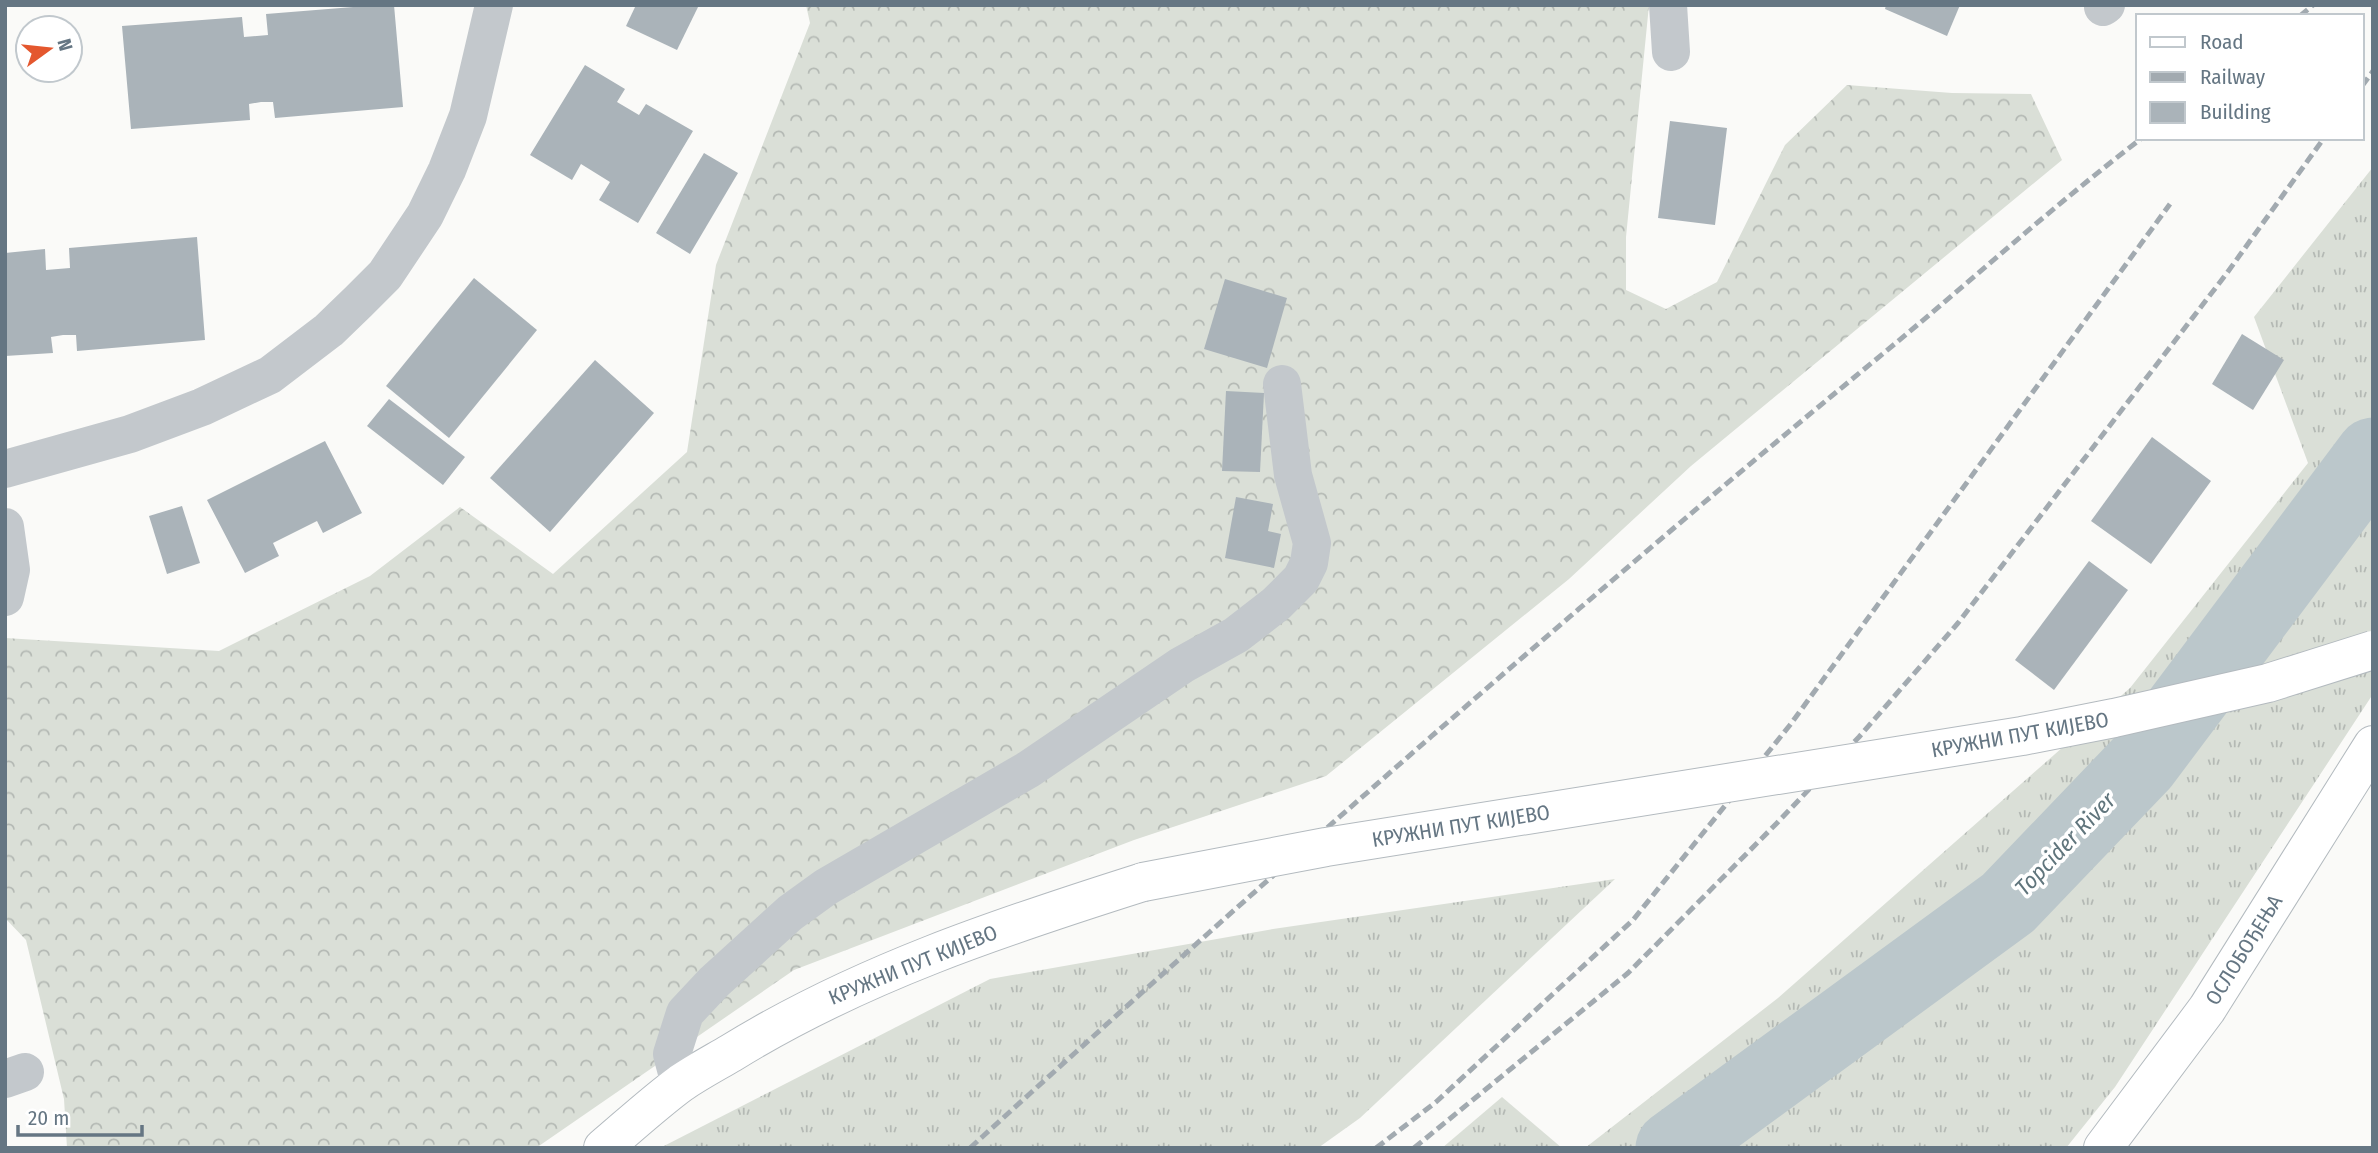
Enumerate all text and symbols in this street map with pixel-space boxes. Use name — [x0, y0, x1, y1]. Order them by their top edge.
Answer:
north arrow — [14, 14, 84, 84]
legend — [2136, 14, 2364, 140]
text: Road — [2200, 29, 2244, 55]
text: N — [52, 36, 78, 53]
text: Railway — [2200, 64, 2266, 90]
text: Building — [2200, 99, 2271, 125]
street label: КРУЖНИ ПУТ КИЈЕВО — [1929, 707, 2111, 763]
water label: Topcider River — [2009, 786, 2122, 901]
street label: КРУЖНИ ПУТ КИЈЕВО — [1370, 799, 1552, 853]
street label: ОСЛОБОЂЕЊА — [2200, 890, 2288, 1010]
street label: КРУЖНИ ПУТ КИЈЕВО — [825, 919, 1001, 1011]
scale bar — [18, 1094, 142, 1138]
text: 20 m — [28, 1105, 69, 1131]

